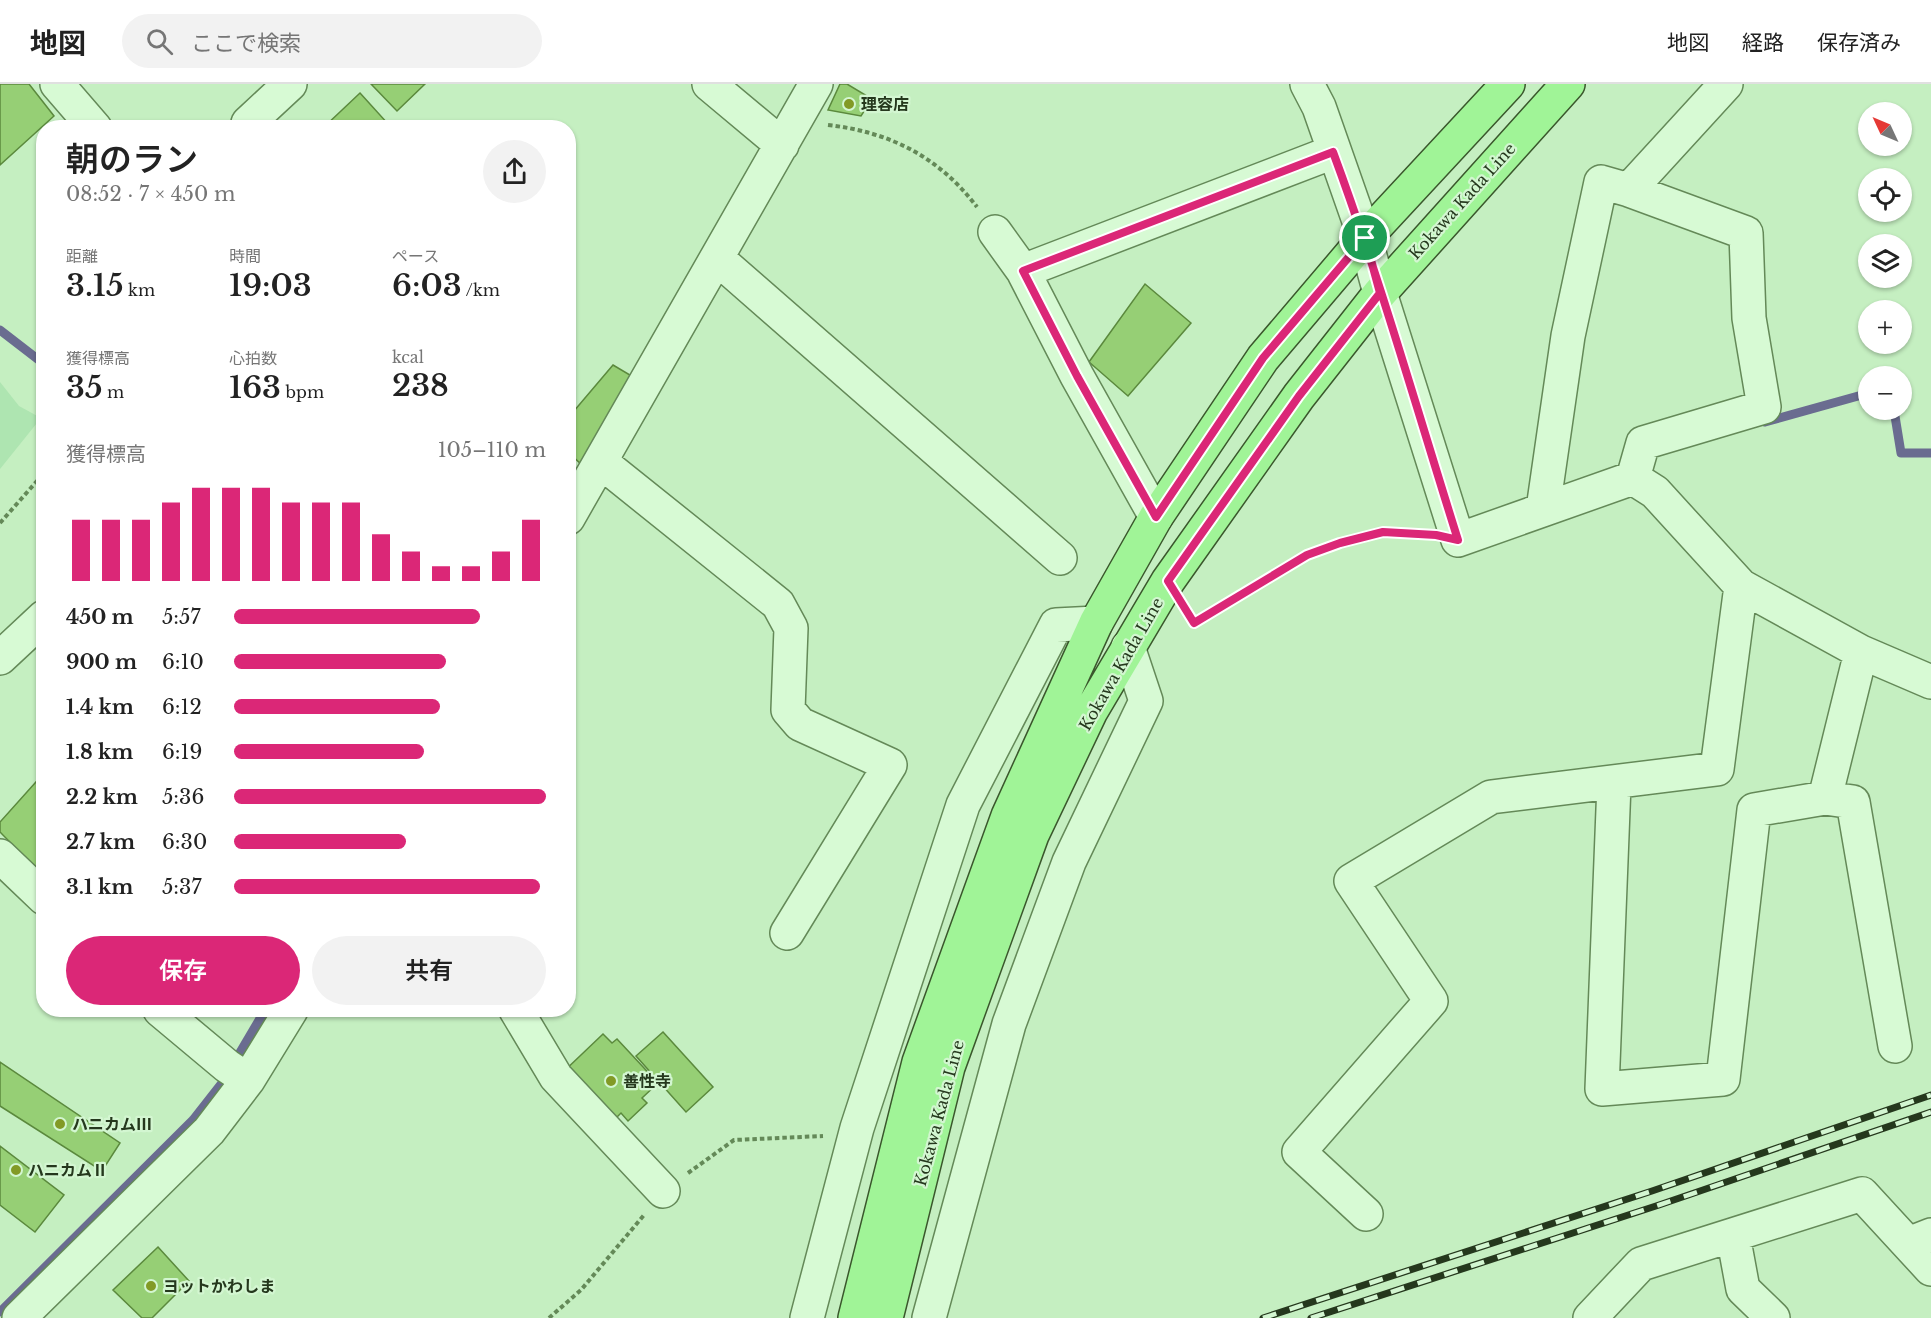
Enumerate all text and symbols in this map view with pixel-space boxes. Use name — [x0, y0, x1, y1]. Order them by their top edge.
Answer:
search box — [122, 14, 542, 68]
icon: search — [143, 25, 176, 58]
text: 地図 — [30, 26, 86, 61]
text: ここで検索 — [191, 30, 301, 57]
text: 地図 — [1667, 30, 1709, 56]
text: 経路 — [1742, 30, 1784, 56]
text: 保存済み — [1817, 30, 1901, 56]
place label: 理容店 — [861, 94, 909, 114]
marker: 理容店 — [842, 97, 856, 111]
north arrow — [1858, 102, 1912, 156]
map controls — [1858, 102, 1912, 420]
street label: Kokawa Kada Line — [1404, 138, 1520, 264]
text: 朝のラン — [66, 139, 198, 180]
button: share — [483, 140, 546, 203]
button: locate — [1858, 168, 1912, 222]
text: 08:52 · 7 × 450 m — [66, 182, 235, 206]
pin — [1339, 212, 1390, 263]
icon: arrive — [1348, 221, 1381, 254]
button: layers — [1858, 234, 1912, 288]
text: 距離 — [66, 246, 98, 266]
text: 時間 — [229, 246, 261, 266]
text: ペース — [392, 246, 439, 266]
text: 3.15 — [66, 267, 124, 304]
text: 19:03 — [229, 267, 312, 304]
text: 6:03 — [392, 267, 462, 304]
text: km — [124, 280, 155, 300]
text: /km — [462, 280, 500, 300]
button: + — [1858, 300, 1912, 354]
text: kcal — [392, 347, 424, 367]
text: 獲得標高 — [66, 348, 130, 368]
text: 心拍数 — [229, 348, 277, 368]
button: − — [1858, 366, 1912, 420]
text: 238 — [392, 367, 449, 404]
text: 35 — [66, 369, 102, 406]
text: 163 — [229, 369, 281, 406]
text: m — [102, 382, 124, 402]
text: bpm — [281, 382, 324, 402]
text: 105–110 m — [438, 438, 546, 462]
text: 獲得標高 — [66, 442, 146, 466]
street label: Kokawa Kada Line — [1075, 594, 1167, 734]
text: 450 m — [66, 605, 134, 629]
text: 5:57 — [162, 605, 200, 629]
text: 900 m — [66, 650, 137, 674]
text: 6:10 — [162, 650, 204, 674]
text: 1.4 km — [66, 695, 134, 719]
text: 6:12 — [162, 695, 202, 719]
text: 1.8 km — [66, 740, 133, 764]
text: 6:19 — [162, 740, 202, 764]
text: 2.2 km — [66, 785, 138, 809]
text: 5:36 — [162, 785, 204, 809]
text: 2.7 km — [66, 830, 135, 854]
text: 6:30 — [162, 830, 207, 854]
text: 3.1 km — [66, 875, 133, 899]
text: 5:37 — [162, 875, 201, 899]
button: 保存 — [66, 936, 300, 1005]
button: 共有 — [312, 936, 546, 1005]
street label: Kokawa Kada Line — [910, 1038, 968, 1188]
place label: 善性寺 — [623, 1071, 671, 1091]
marker: 善性寺 — [604, 1074, 618, 1088]
place label: ハニカムⅢ — [72, 1114, 152, 1134]
marker: ハニカムⅢ — [53, 1117, 67, 1131]
place label: ハニカムⅡ — [28, 1160, 108, 1180]
marker: ハニカムⅡ — [9, 1163, 23, 1177]
place label: ヨットかわしま — [163, 1276, 275, 1296]
marker: ヨットかわしま — [144, 1279, 158, 1293]

